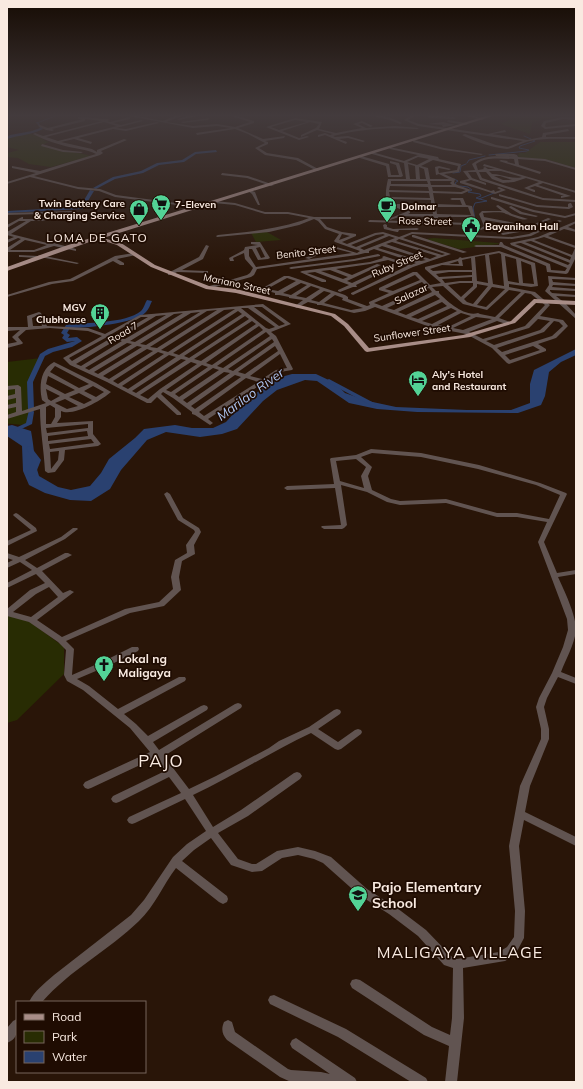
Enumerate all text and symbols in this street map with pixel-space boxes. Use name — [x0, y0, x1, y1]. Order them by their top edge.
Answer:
supermarket icon: 7-Eleven — [150, 193, 172, 221]
cafe icon: Dolmar — [376, 195, 398, 223]
place label: Twin Battery Care & Charging Service — [34, 197, 126, 222]
shop icon: Twin Battery Care & Charging Service — [128, 198, 150, 226]
place label: 7-Eleven — [175, 198, 216, 211]
place label: Dolmar — [401, 200, 436, 213]
street label: Rose Street — [398, 214, 452, 228]
public building icon: Bayanihan Hall — [460, 215, 482, 243]
place label: Bayanihan Hall — [485, 220, 558, 233]
district label: LOMA DE GATO — [46, 230, 148, 245]
street label: Benito Street — [275, 242, 337, 262]
street label: Ruby Street — [370, 247, 425, 281]
street label: Mariano Street — [202, 271, 272, 298]
street label: Salazar — [392, 280, 430, 307]
place label: MGV Clubhouse — [36, 301, 87, 326]
building icon: MGV Clubhouse — [89, 302, 111, 330]
street label: Road 7 — [105, 319, 141, 347]
street label: Sunflower Street — [373, 321, 452, 345]
water label: Marilao River — [213, 364, 288, 424]
place label: Aly's Hotel and Restaurant — [432, 368, 507, 393]
hotel icon: Aly's Hotel and Restaurant — [407, 369, 429, 397]
place label: Lokal ng Maligaya — [118, 651, 171, 680]
church icon: Lokal ng Maligaya — [93, 654, 115, 682]
district label: PAJO — [138, 750, 184, 772]
place label: Pajo Elementary School — [372, 878, 482, 912]
school or university icon: Pajo Elementary School — [347, 884, 369, 912]
district label: MALIGAYA VILLAGE — [377, 942, 543, 962]
legend — [16, 1001, 146, 1073]
text: Road — [52, 1009, 81, 1024]
text: Park — [52, 1029, 78, 1044]
text: Water — [52, 1049, 88, 1064]

